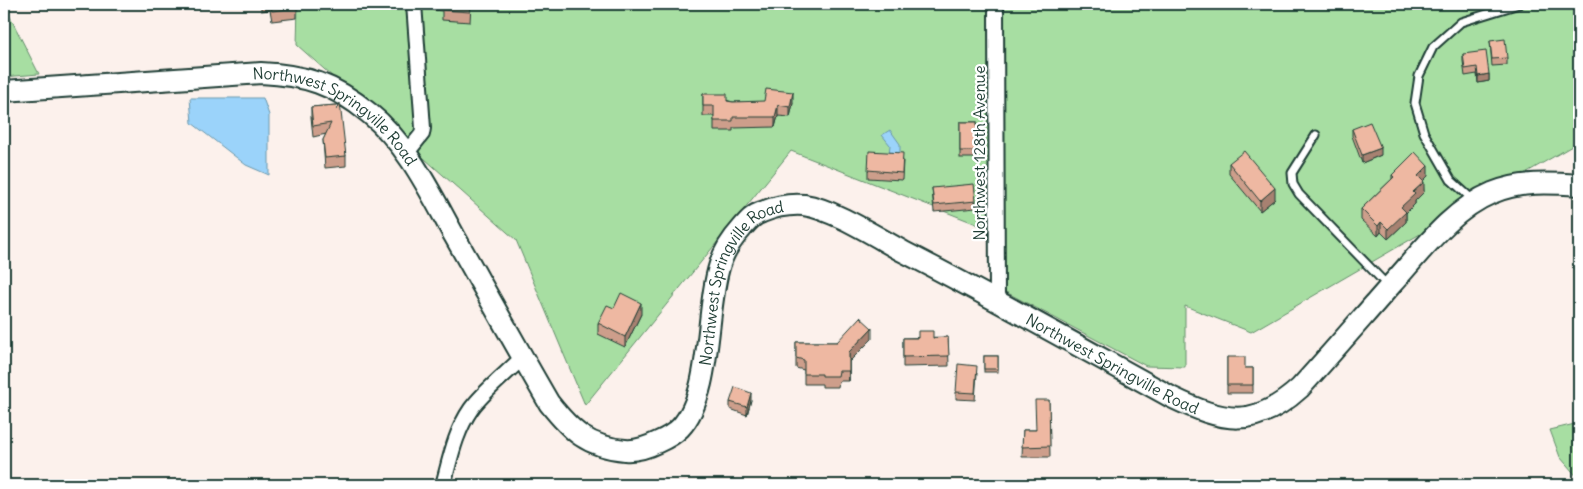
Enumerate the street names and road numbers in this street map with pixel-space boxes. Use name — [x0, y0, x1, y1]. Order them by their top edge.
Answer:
street label: Northwest Springville Road — [252, 63, 422, 169]
street label: Northwest 128th Avenue — [969, 65, 989, 241]
street label: Northwest Springville Road — [695, 196, 785, 367]
street label: Northwest Springville Road — [1023, 309, 1202, 418]

